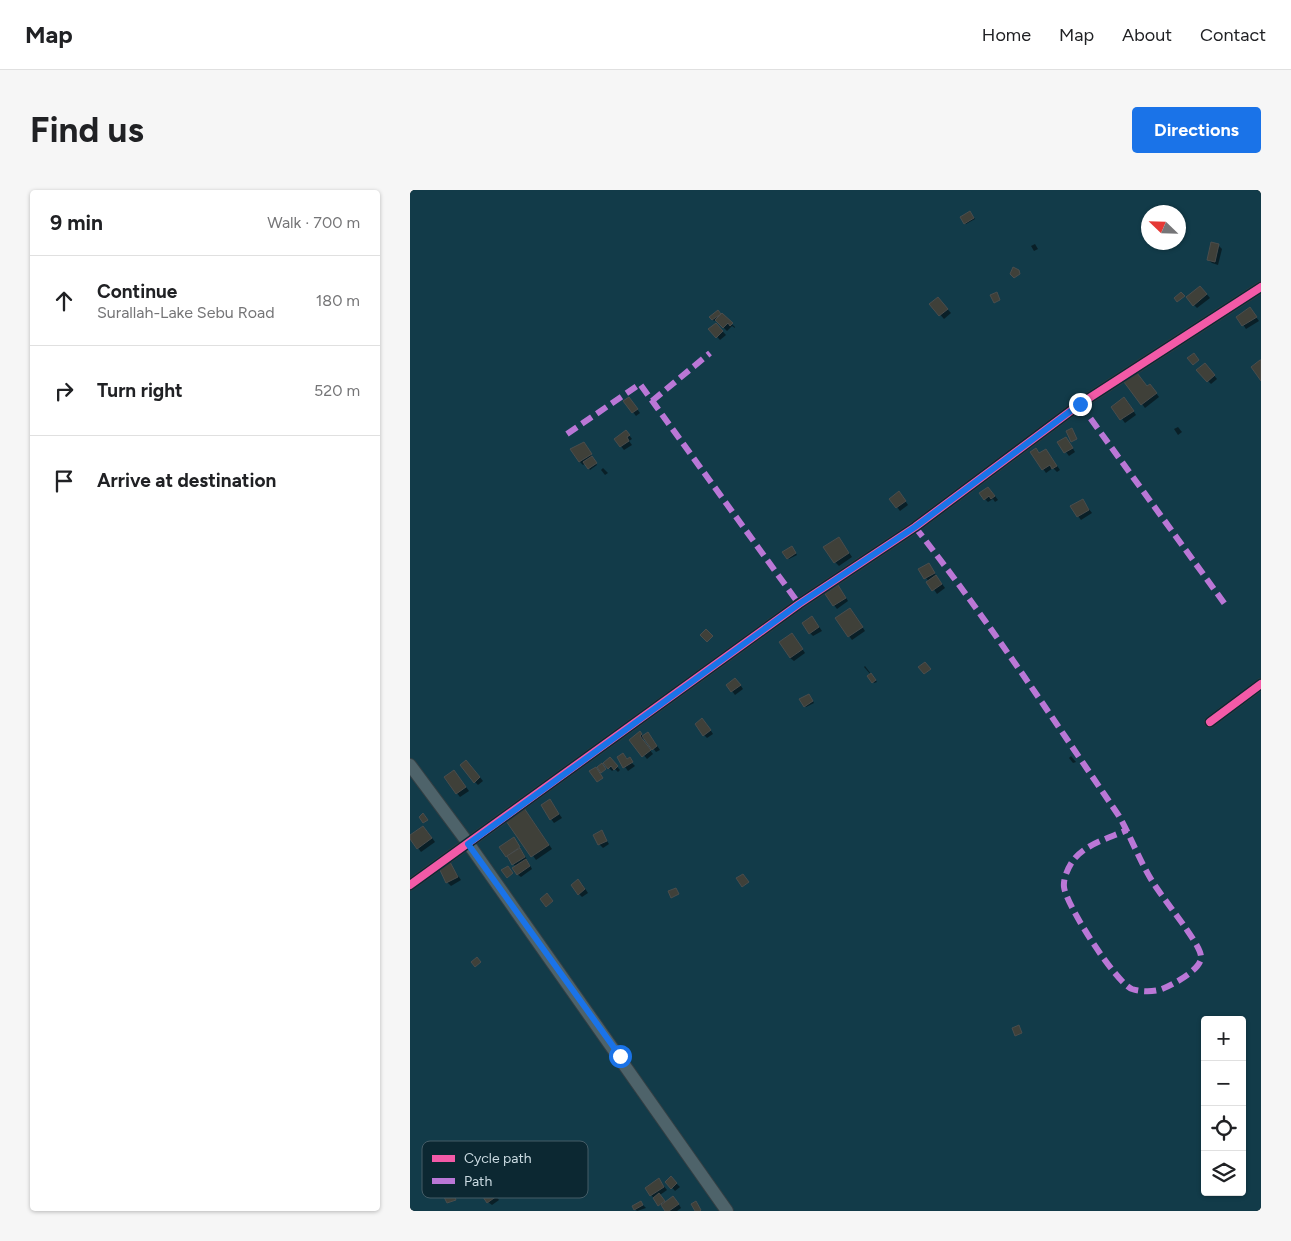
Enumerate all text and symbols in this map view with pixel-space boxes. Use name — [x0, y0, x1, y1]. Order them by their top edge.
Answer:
text: Map — [25, 20, 73, 49]
text: Home — [982, 24, 1031, 46]
text: Map — [1059, 24, 1094, 46]
text: About — [1122, 24, 1172, 46]
text: Contact — [1200, 24, 1266, 46]
button: Directions — [1132, 107, 1261, 153]
text: Find us — [30, 109, 144, 151]
north arrow — [1141, 205, 1186, 250]
text: 9 min — [50, 210, 103, 235]
text: Walk · 700 m — [267, 213, 360, 232]
text: Continue — [97, 280, 177, 303]
icon: ahead — [50, 287, 78, 315]
text: 180 m — [316, 291, 360, 310]
text: Surallah-Lake Sebu Road — [97, 303, 275, 322]
icon: right — [50, 377, 78, 405]
text: Turn right — [97, 379, 183, 402]
text: 520 m — [314, 381, 360, 400]
route end — [1069, 393, 1092, 416]
icon: arrive — [50, 467, 78, 495]
text: Arrive at destination — [97, 469, 276, 492]
map controls — [1201, 1016, 1246, 1196]
button: + — [1201, 1016, 1246, 1061]
route start — [609, 1045, 632, 1068]
button: − — [1201, 1061, 1246, 1106]
button: locate — [1201, 1106, 1246, 1151]
legend — [422, 1141, 588, 1198]
text: Cycle path — [464, 1150, 532, 1167]
button: layers — [1201, 1151, 1246, 1196]
text: Path — [464, 1173, 492, 1190]

